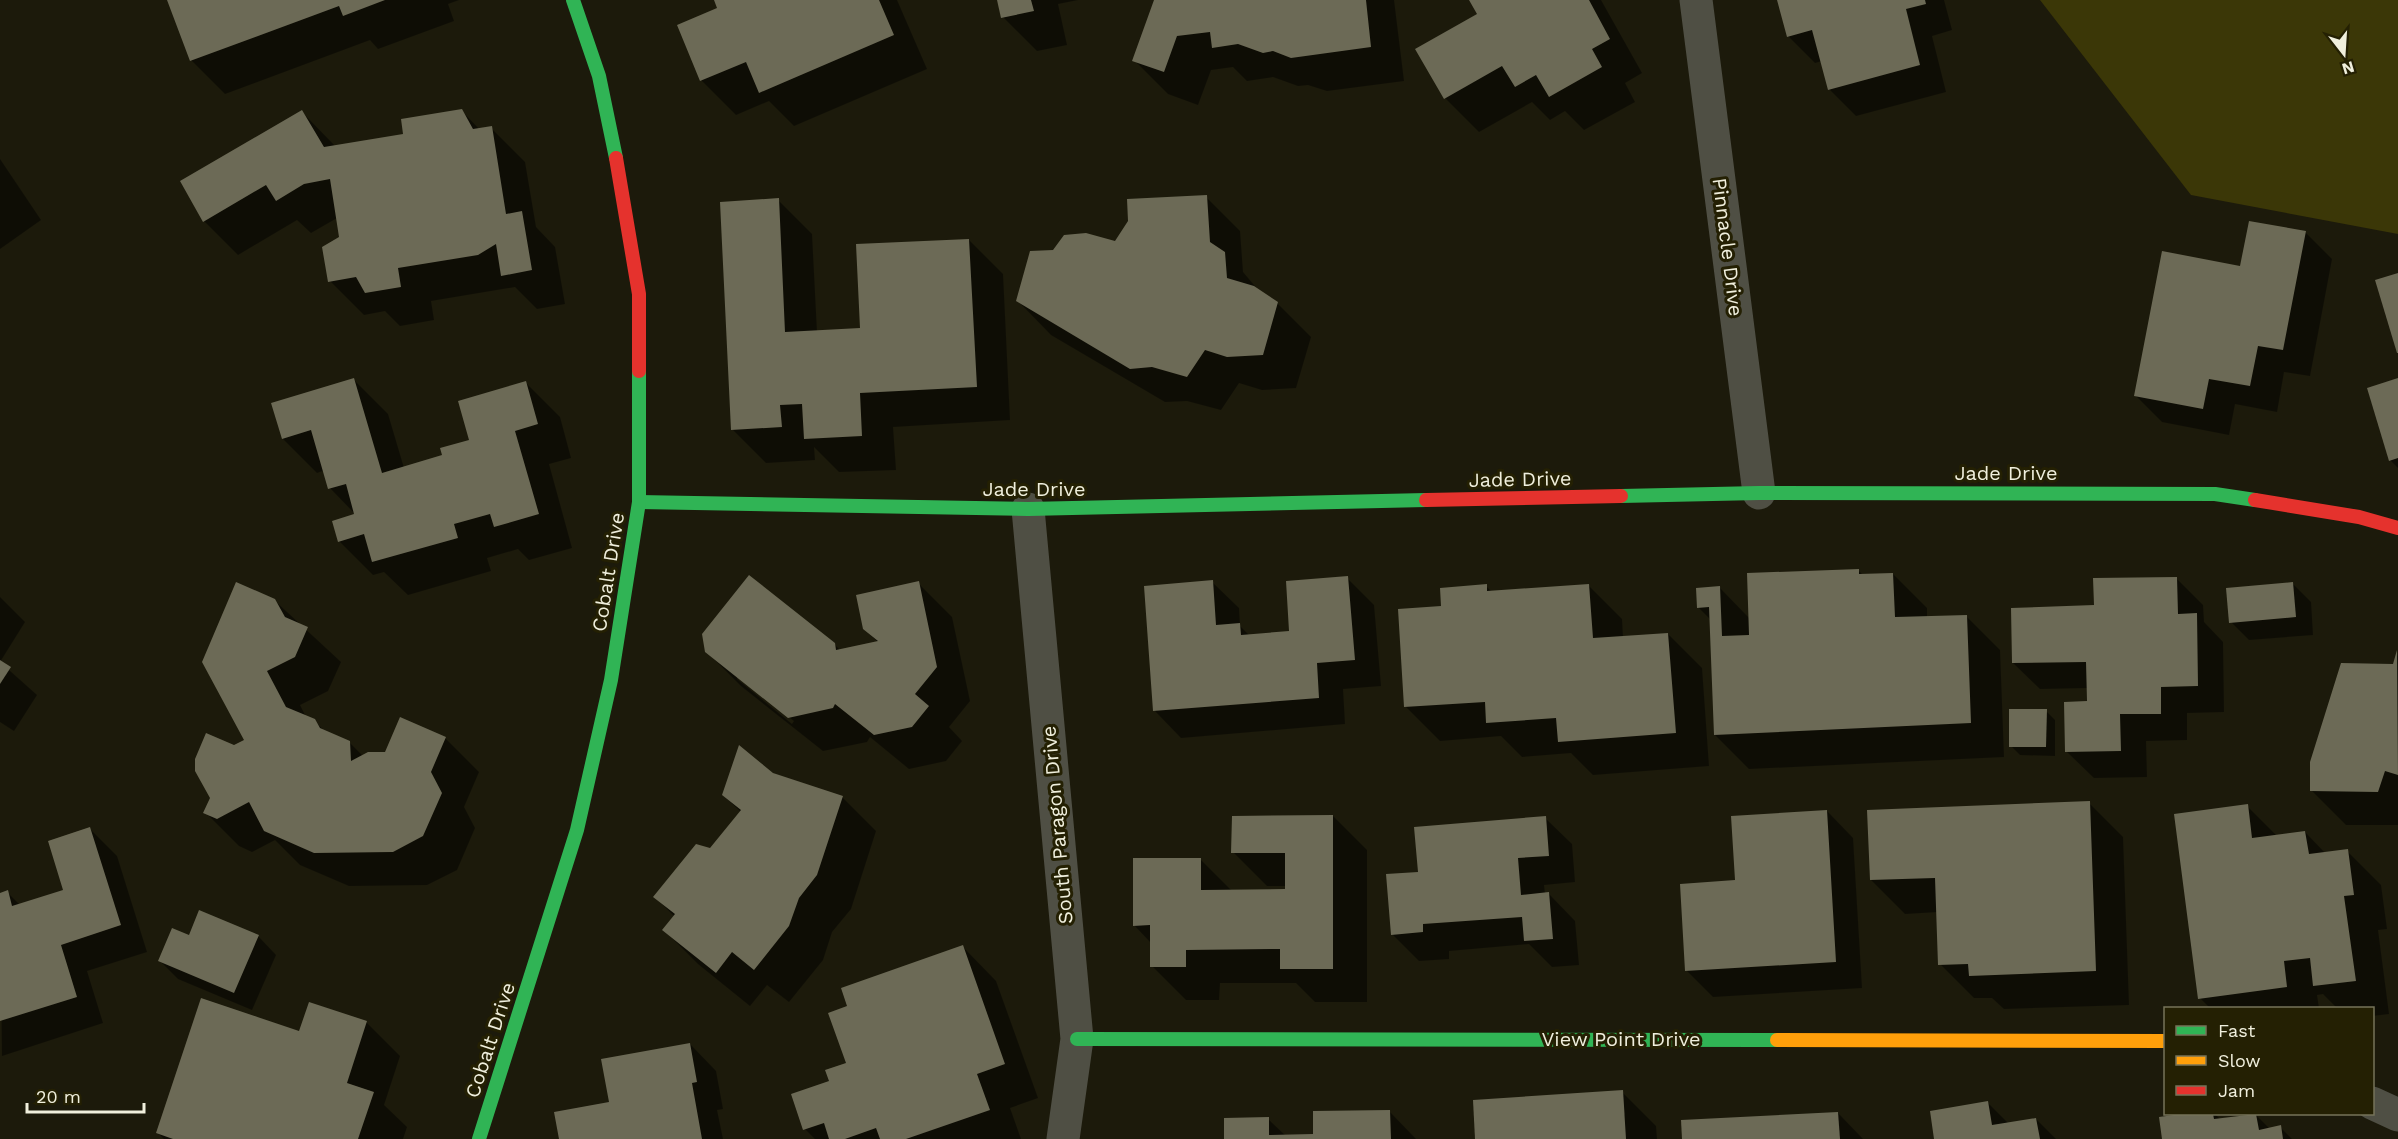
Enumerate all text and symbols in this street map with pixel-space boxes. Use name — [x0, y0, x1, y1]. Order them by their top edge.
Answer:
north arrow — [2314, 24, 2374, 84]
text: N — [2340, 57, 2357, 79]
street label: Pinnacle Drive — [1708, 177, 1748, 317]
street label: Jade Drive — [1955, 461, 2057, 485]
street label: Jade Drive — [1468, 466, 1572, 492]
street label: Jade Drive — [983, 477, 1085, 501]
street label: Cobalt Drive — [587, 511, 629, 633]
street label: South Paragon Drive — [1036, 725, 1078, 925]
street label: Cobalt Drive — [460, 979, 520, 1101]
legend — [2164, 1007, 2374, 1115]
text: Fast — [2218, 1020, 2256, 1041]
street label: View Point Drive — [1541, 1027, 1701, 1051]
text: Slow — [2218, 1050, 2261, 1071]
scale bar — [27, 1076, 144, 1114]
text: Jam — [2218, 1080, 2255, 1101]
text: 20 m — [36, 1086, 81, 1107]

